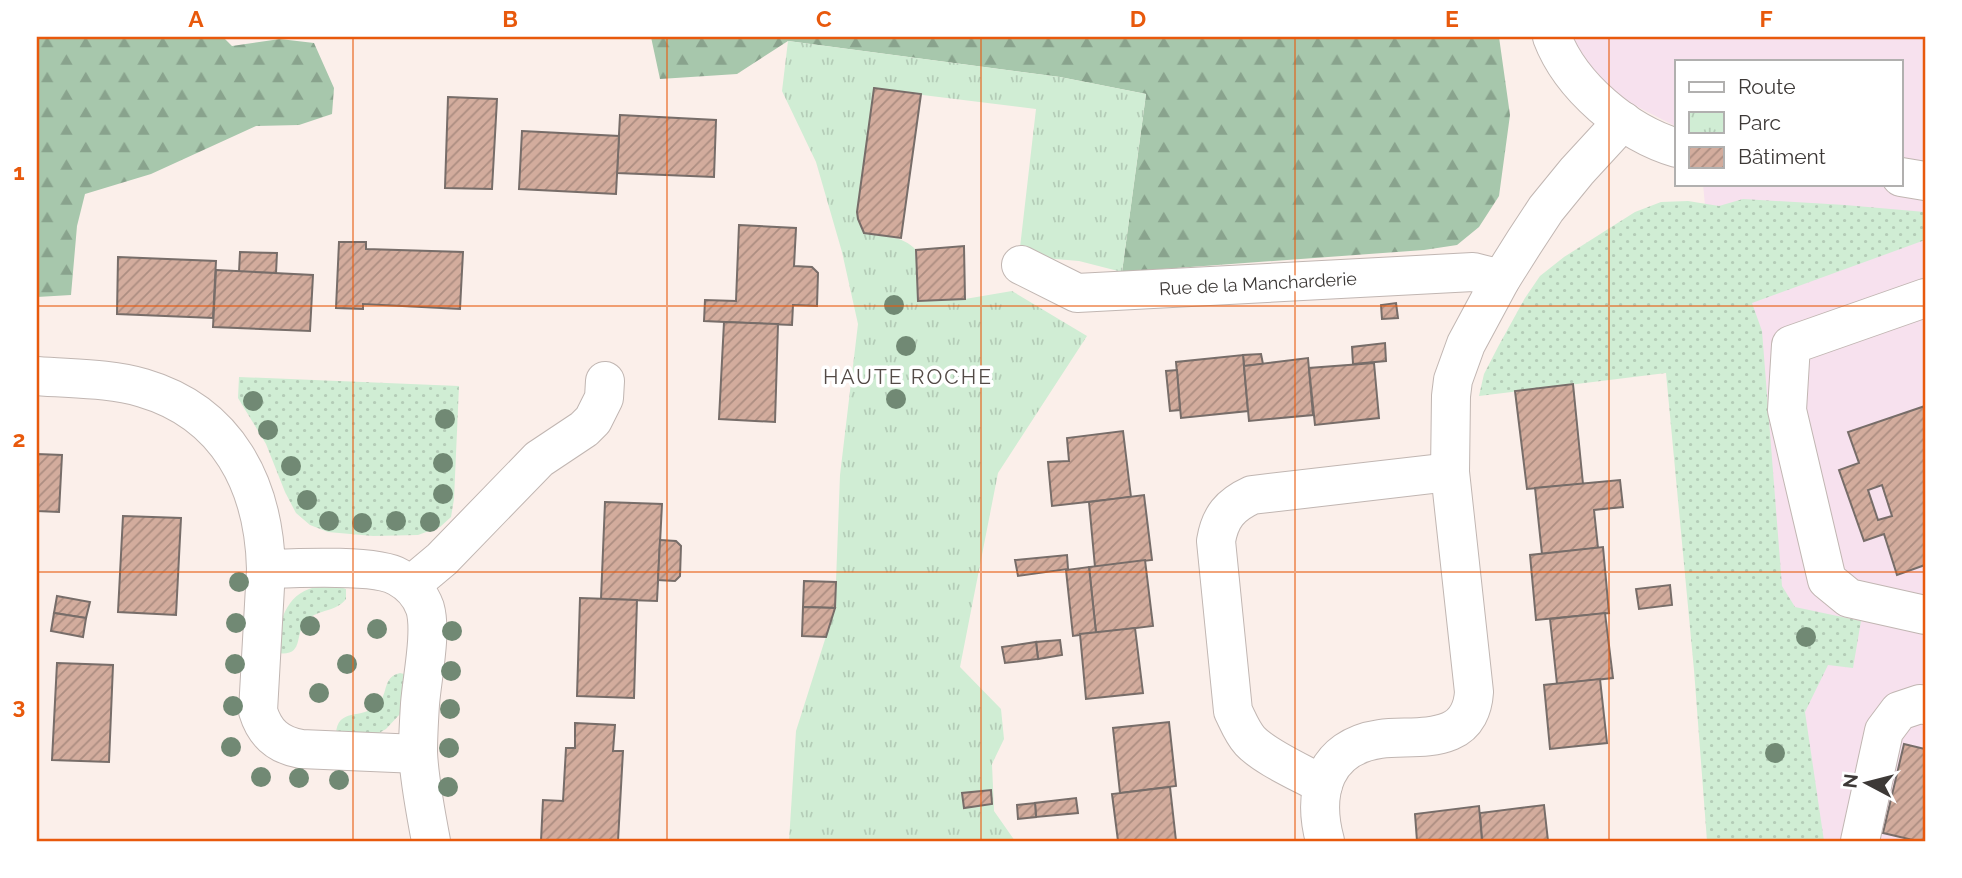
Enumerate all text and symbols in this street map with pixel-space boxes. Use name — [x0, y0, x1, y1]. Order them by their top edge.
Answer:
text: A — [188, 5, 204, 32]
text: B — [502, 5, 518, 32]
text: C — [816, 5, 832, 32]
text: D — [1130, 5, 1146, 32]
text: E — [1445, 5, 1459, 32]
text: F — [1759, 5, 1773, 32]
legend — [1675, 60, 1902, 186]
text: Route — [1738, 74, 1796, 99]
text: Parc — [1738, 110, 1781, 135]
text: Bâtiment — [1738, 144, 1826, 169]
text: 1 — [13, 158, 25, 185]
street label: Rue de la Mancharderie — [1159, 268, 1358, 299]
district label: HAUTE ROCHE — [823, 364, 993, 389]
text: 2 — [13, 425, 25, 452]
text: 3 — [13, 692, 25, 719]
north arrow — [1832, 748, 1902, 818]
text: N — [1838, 772, 1862, 789]

